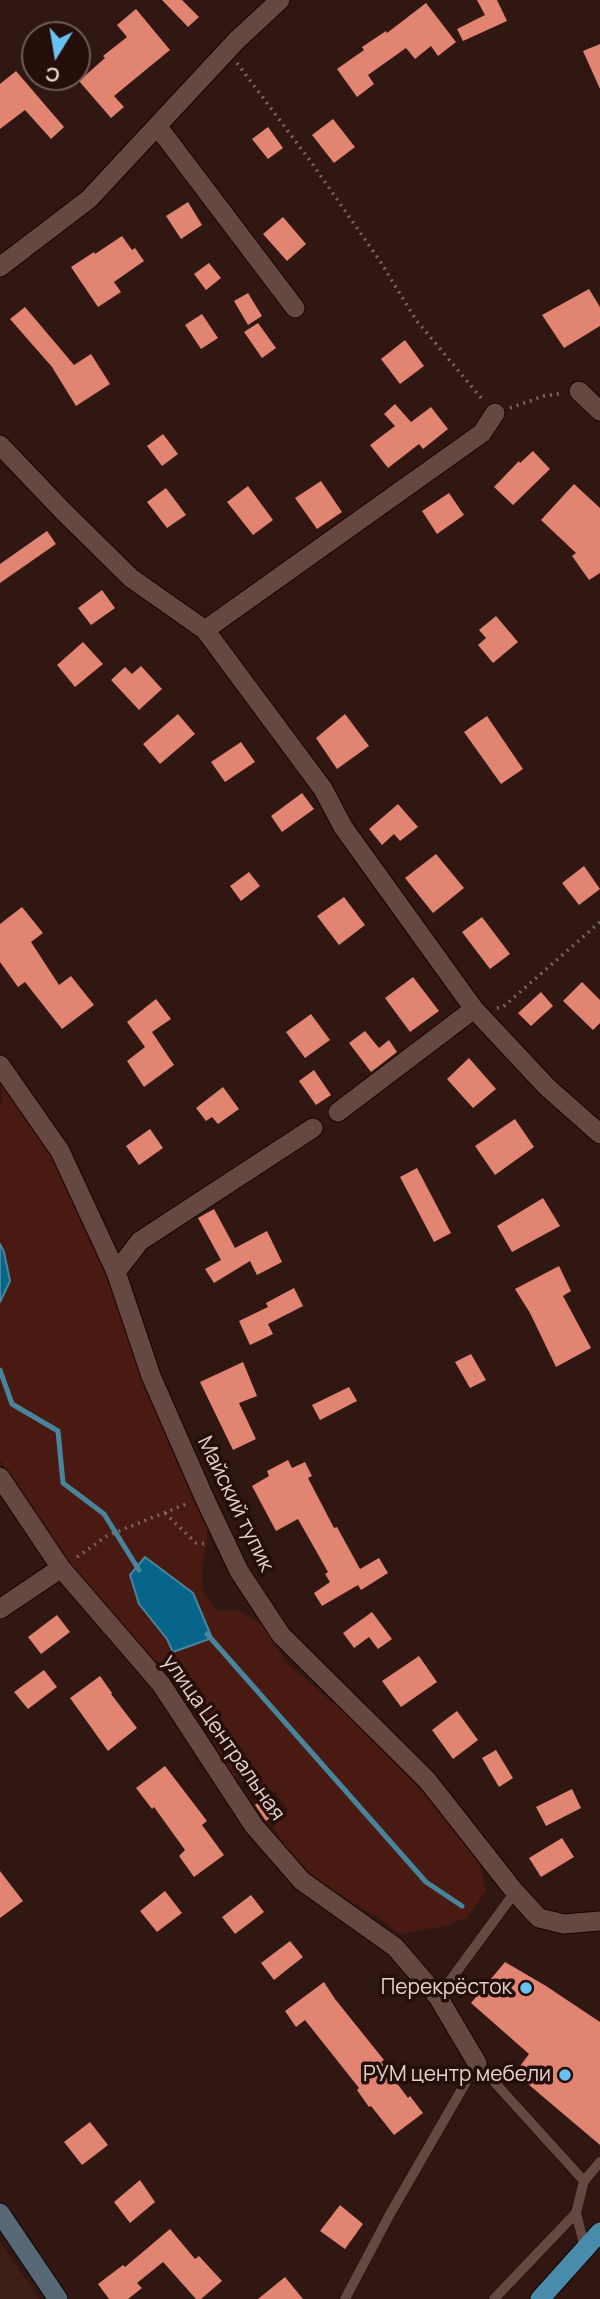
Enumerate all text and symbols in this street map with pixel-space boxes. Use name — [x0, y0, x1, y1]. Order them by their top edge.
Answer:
north arrow — [21, 21, 91, 91]
text: С — [43, 61, 62, 89]
street label: Майский тупик — [191, 1432, 279, 1576]
street label: улица Центральная — [156, 1650, 290, 1826]
place label: Перекрёсток — [381, 1975, 512, 2001]
marker: Перекрёсток — [518, 1980, 534, 1996]
place label: РУМ центр мебели — [363, 2062, 551, 2088]
marker: РУМ центр мебели — [557, 2067, 573, 2083]

